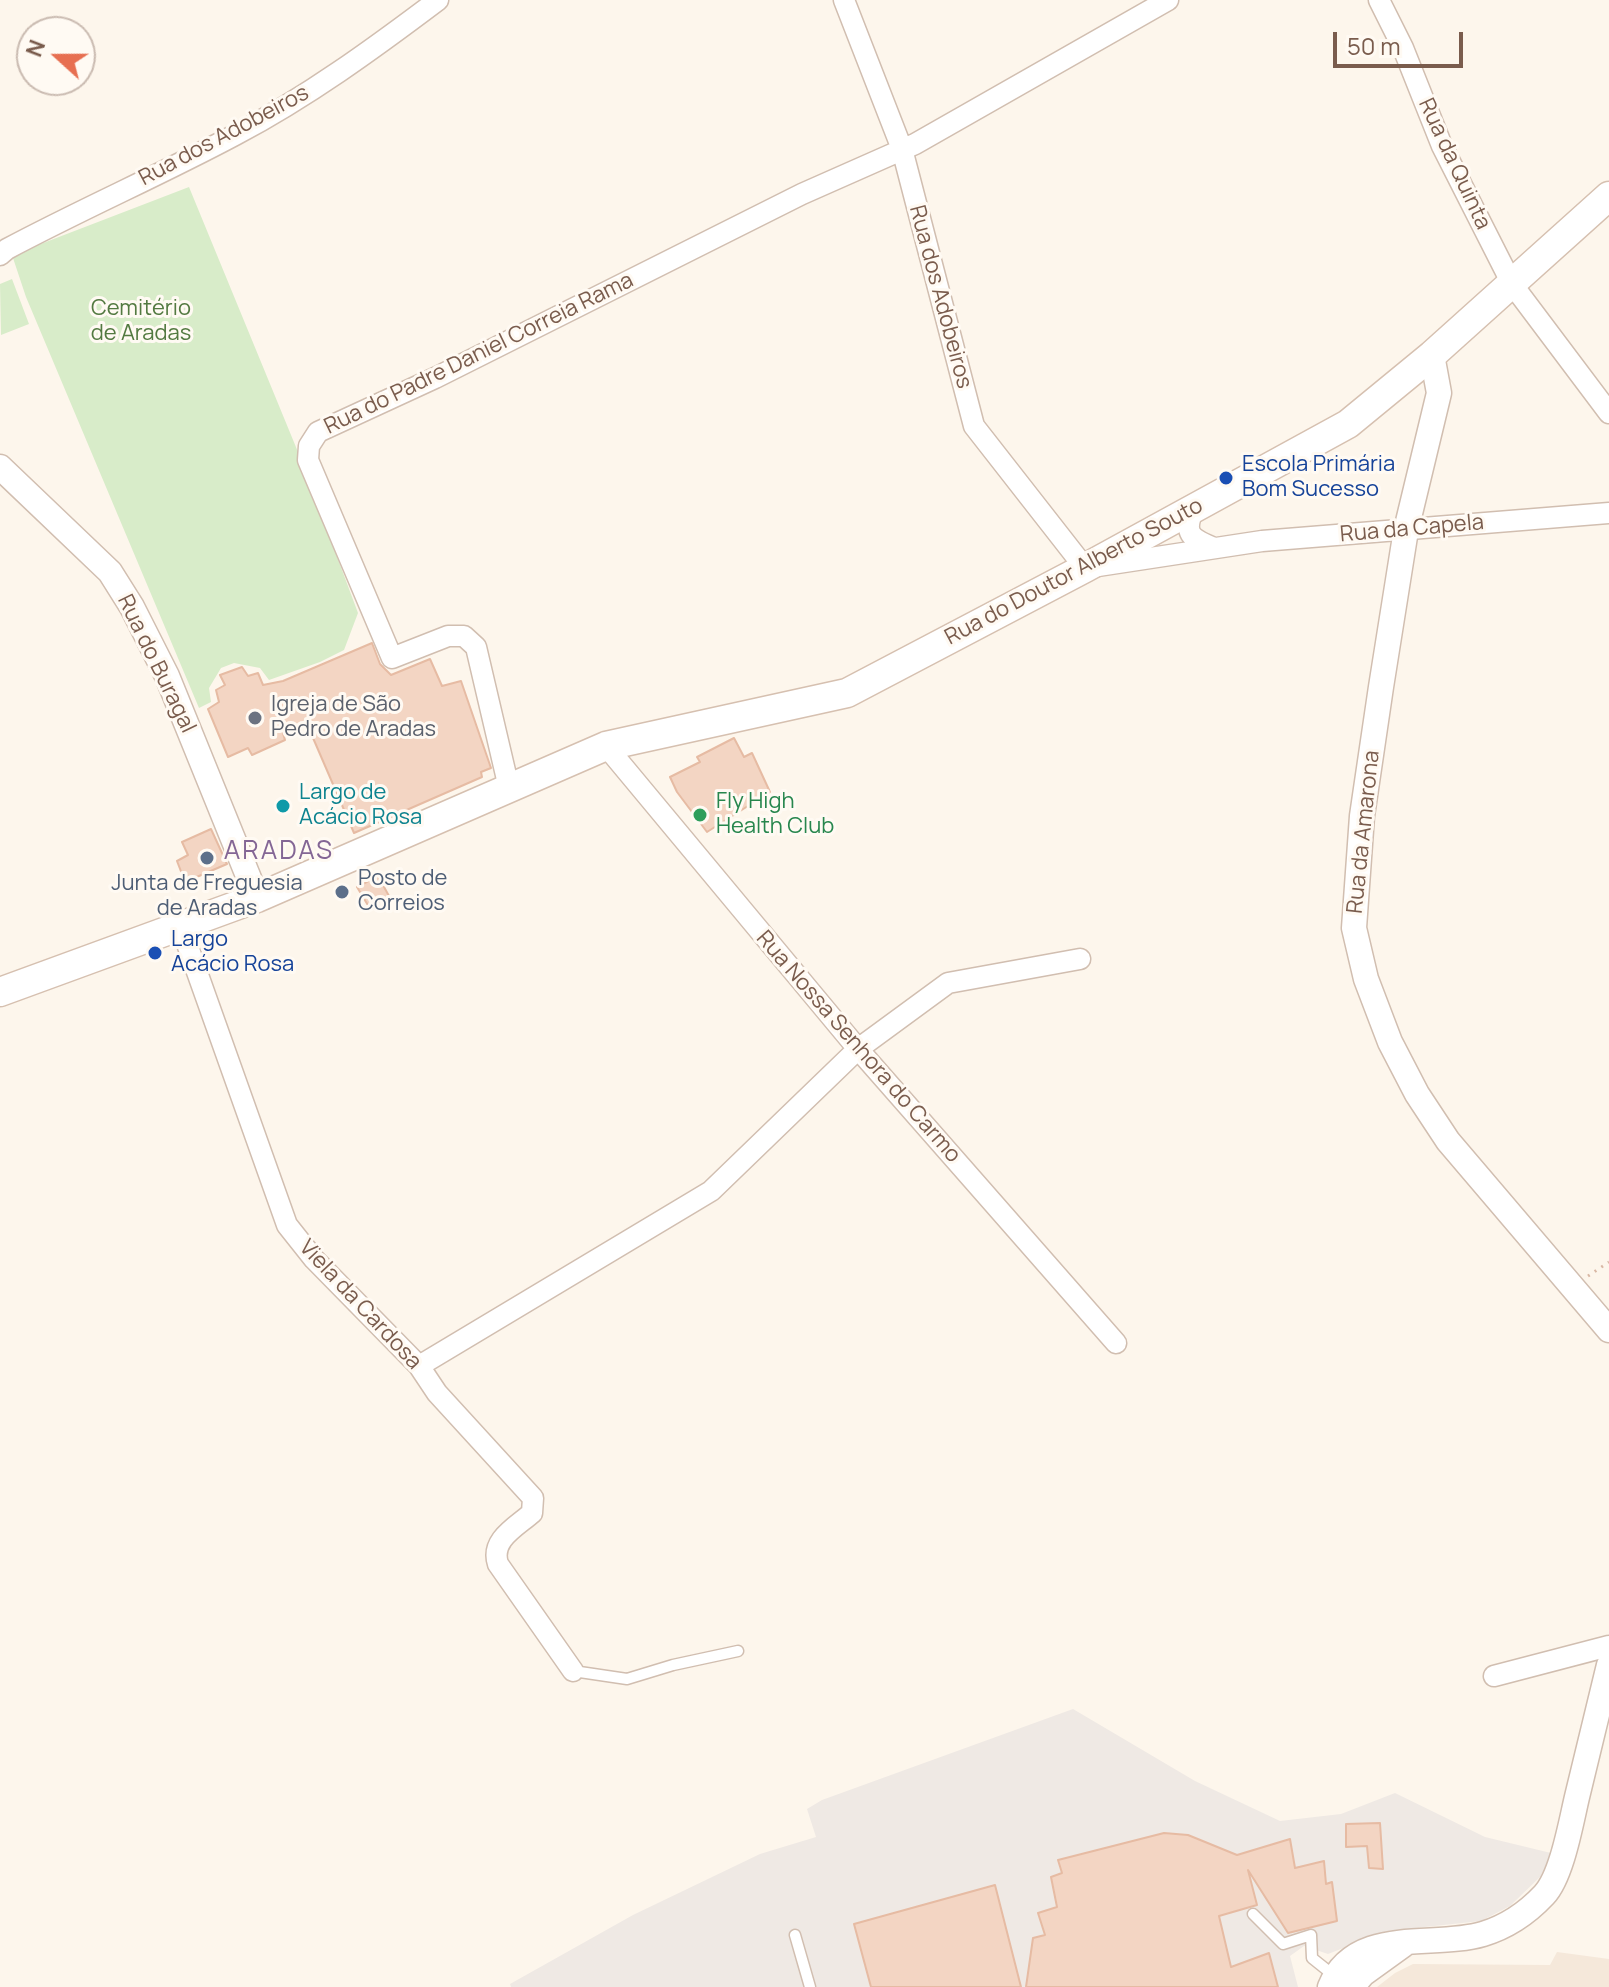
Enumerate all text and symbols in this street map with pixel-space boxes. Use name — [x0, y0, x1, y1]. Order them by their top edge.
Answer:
north arrow — [16, 16, 96, 96]
scale bar — [1337, 16, 1467, 66]
text: 50 m — [1347, 29, 1401, 62]
text: N — [19, 35, 52, 61]
street label: Rua dos Adobeiros — [135, 80, 313, 192]
street label: Rua da Quinta — [1412, 94, 1496, 234]
street label: Rua dos Adobeiros — [903, 202, 977, 392]
street label: Rua do Padre Daniel Correia Rama — [320, 267, 638, 441]
park label: Cemitério de Aradas — [91, 296, 191, 348]
place label: Escola Primária Bom Sucesso — [1242, 452, 1395, 504]
marker: Escola Primária Bom Sucesso — [1217, 469, 1235, 487]
street label: Rua do Doutor Alberto Souto — [941, 493, 1207, 651]
street label: Rua da Capela — [1339, 510, 1485, 548]
street label: Rua do Buragal — [111, 591, 201, 737]
place label: Igreja de São Pedro de Aradas — [271, 692, 436, 744]
marker: Igreja de São Pedro de Aradas — [246, 709, 264, 727]
street label: Rua da Amarona — [1342, 749, 1386, 915]
place label: Largo de Acácio Rosa — [299, 780, 422, 832]
place label: Fly High Health Club — [716, 789, 834, 840]
marker: Largo de Acácio Rosa — [274, 797, 292, 815]
marker: Fly High Health Club — [691, 806, 709, 824]
district label: ARADAS — [224, 836, 334, 868]
marker: Junta de Freguesia de Aradas — [198, 849, 216, 867]
place label: Posto de Correios — [358, 866, 447, 918]
place label: Junta de Freguesia de Aradas — [111, 871, 303, 922]
marker: Posto de Correios — [333, 883, 351, 901]
street label: Rua Nossa Senhora do Carmo — [750, 926, 966, 1168]
place label: Largo Acácio Rosa — [171, 927, 294, 978]
marker: Largo Acácio Rosa — [146, 944, 164, 962]
street label: Viela da Cardosa — [293, 1235, 427, 1375]

